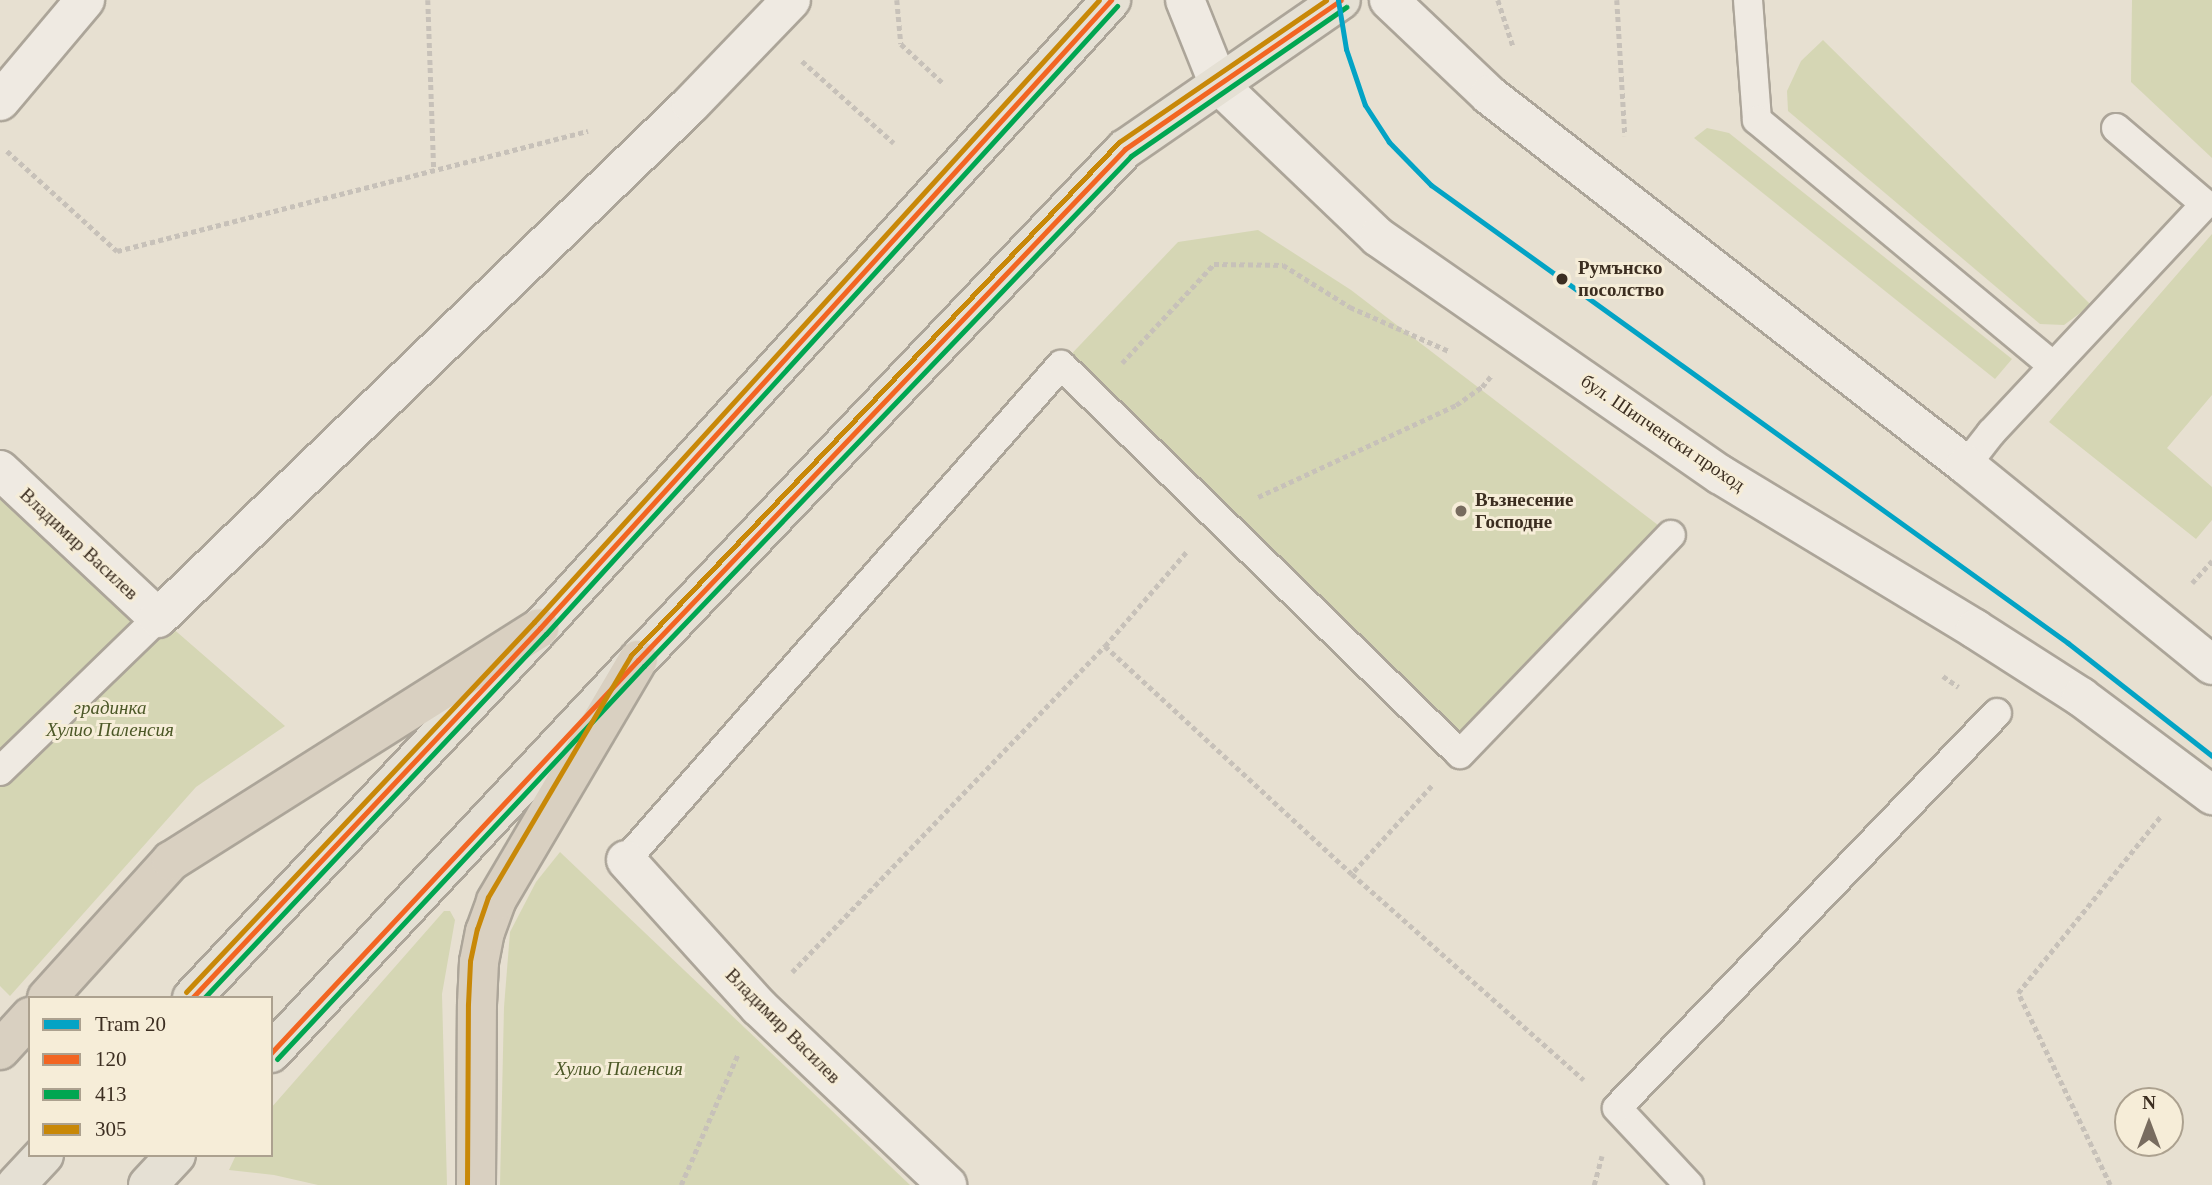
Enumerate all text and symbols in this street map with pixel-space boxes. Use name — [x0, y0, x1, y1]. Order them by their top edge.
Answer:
place label: Румънско посолство — [1578, 257, 1664, 301]
marker: Румънско посолство — [1552, 269, 1572, 289]
street label: бул. Шипченски проход — [1577, 370, 1749, 496]
street label: Владимир Василев — [15, 483, 143, 605]
place label: Възнесение Господне — [1475, 489, 1573, 533]
marker: Възнесение Господне — [1453, 503, 1469, 519]
park label: градинка Хулио Паленсия — [46, 697, 174, 741]
street label: Владимир Василев — [721, 964, 845, 1088]
legend — [28, 996, 273, 1157]
text: Tram 20 — [95, 1012, 166, 1036]
text: 120 — [95, 1047, 127, 1071]
park label: Хулио Паленсия — [555, 1058, 683, 1080]
text: 413 — [95, 1082, 127, 1106]
north arrow — [2114, 1087, 2184, 1157]
text: N — [2142, 1092, 2156, 1113]
text: 305 — [95, 1117, 127, 1141]

